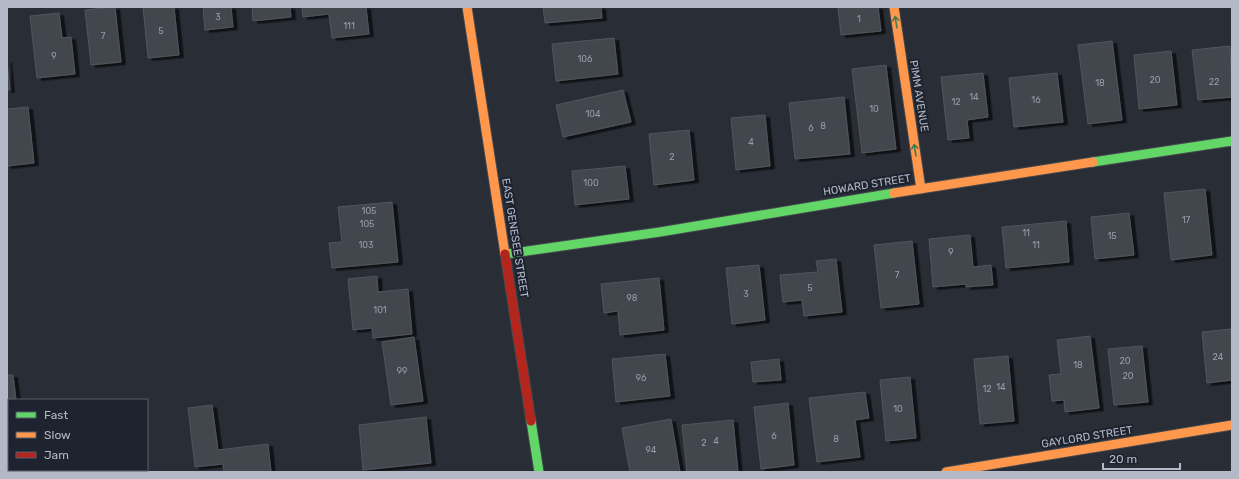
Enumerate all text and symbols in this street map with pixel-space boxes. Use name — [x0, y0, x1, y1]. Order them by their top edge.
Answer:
house number: 3 — [215, 12, 221, 22]
house number: 1 — [857, 14, 861, 24]
one-way arrow — [892, 16, 900, 29]
house number: 111 — [343, 21, 355, 31]
house number: 5 — [158, 26, 164, 36]
house number: 7 — [101, 31, 106, 41]
house number: 9 — [51, 51, 57, 61]
house number: 106 — [578, 54, 593, 64]
street label: PIMM AVENUE — [907, 59, 931, 133]
house number: 20 — [1150, 75, 1161, 85]
house number: 22 — [1209, 77, 1219, 87]
house number: 18 — [1095, 78, 1105, 88]
house number: 14 — [969, 92, 979, 102]
house number: 16 — [1031, 95, 1041, 105]
house number: 12 — [951, 97, 961, 107]
house number: 10 — [869, 104, 879, 114]
house number: 104 — [585, 109, 601, 119]
house number: 8 — [820, 121, 826, 131]
house number: 6 — [808, 123, 814, 133]
house number: 4 — [748, 137, 754, 147]
one-way arrow — [911, 144, 919, 157]
house number: 2 — [669, 152, 675, 162]
street label: HOWARD STREET — [822, 172, 912, 198]
street label: EAST GENESEE STREET — [499, 177, 531, 299]
house number: 100 — [583, 178, 599, 188]
house number: 105 — [362, 206, 376, 216]
house number: 17 — [1182, 215, 1191, 225]
house number: 105 — [360, 219, 374, 229]
house number: 11 — [1022, 228, 1030, 238]
house number: 15 — [1107, 231, 1117, 241]
house number: 103 — [359, 240, 373, 250]
house number: 11 — [1032, 240, 1040, 250]
house number: 9 — [948, 247, 954, 257]
house number: 7 — [895, 270, 900, 280]
house number: 5 — [807, 283, 813, 293]
house number: 3 — [743, 289, 749, 299]
house number: 98 — [626, 293, 638, 303]
house number: 101 — [373, 305, 387, 315]
house number: 24 — [1213, 352, 1224, 362]
house number: 20 — [1120, 356, 1131, 366]
house number: 18 — [1073, 360, 1083, 370]
house number: 99 — [397, 366, 407, 376]
house number: 20 — [1123, 371, 1134, 381]
house number: 96 — [636, 373, 647, 383]
house number: 14 — [996, 382, 1006, 392]
house number: 12 — [982, 384, 992, 394]
legend — [8, 399, 148, 471]
house number: 10 — [893, 404, 903, 414]
text: Fast — [44, 408, 68, 422]
street label: GAYLORD STREET — [1041, 423, 1134, 451]
text: Slow — [44, 428, 71, 442]
house number: 6 — [771, 431, 777, 441]
house number: 8 — [833, 434, 839, 444]
house number: 4 — [713, 436, 719, 446]
house number: 2 — [701, 438, 707, 448]
house number: 94 — [646, 445, 657, 455]
scale bar — [1103, 445, 1180, 471]
text: Jam — [44, 448, 69, 462]
text: 20 m — [1109, 452, 1137, 466]

